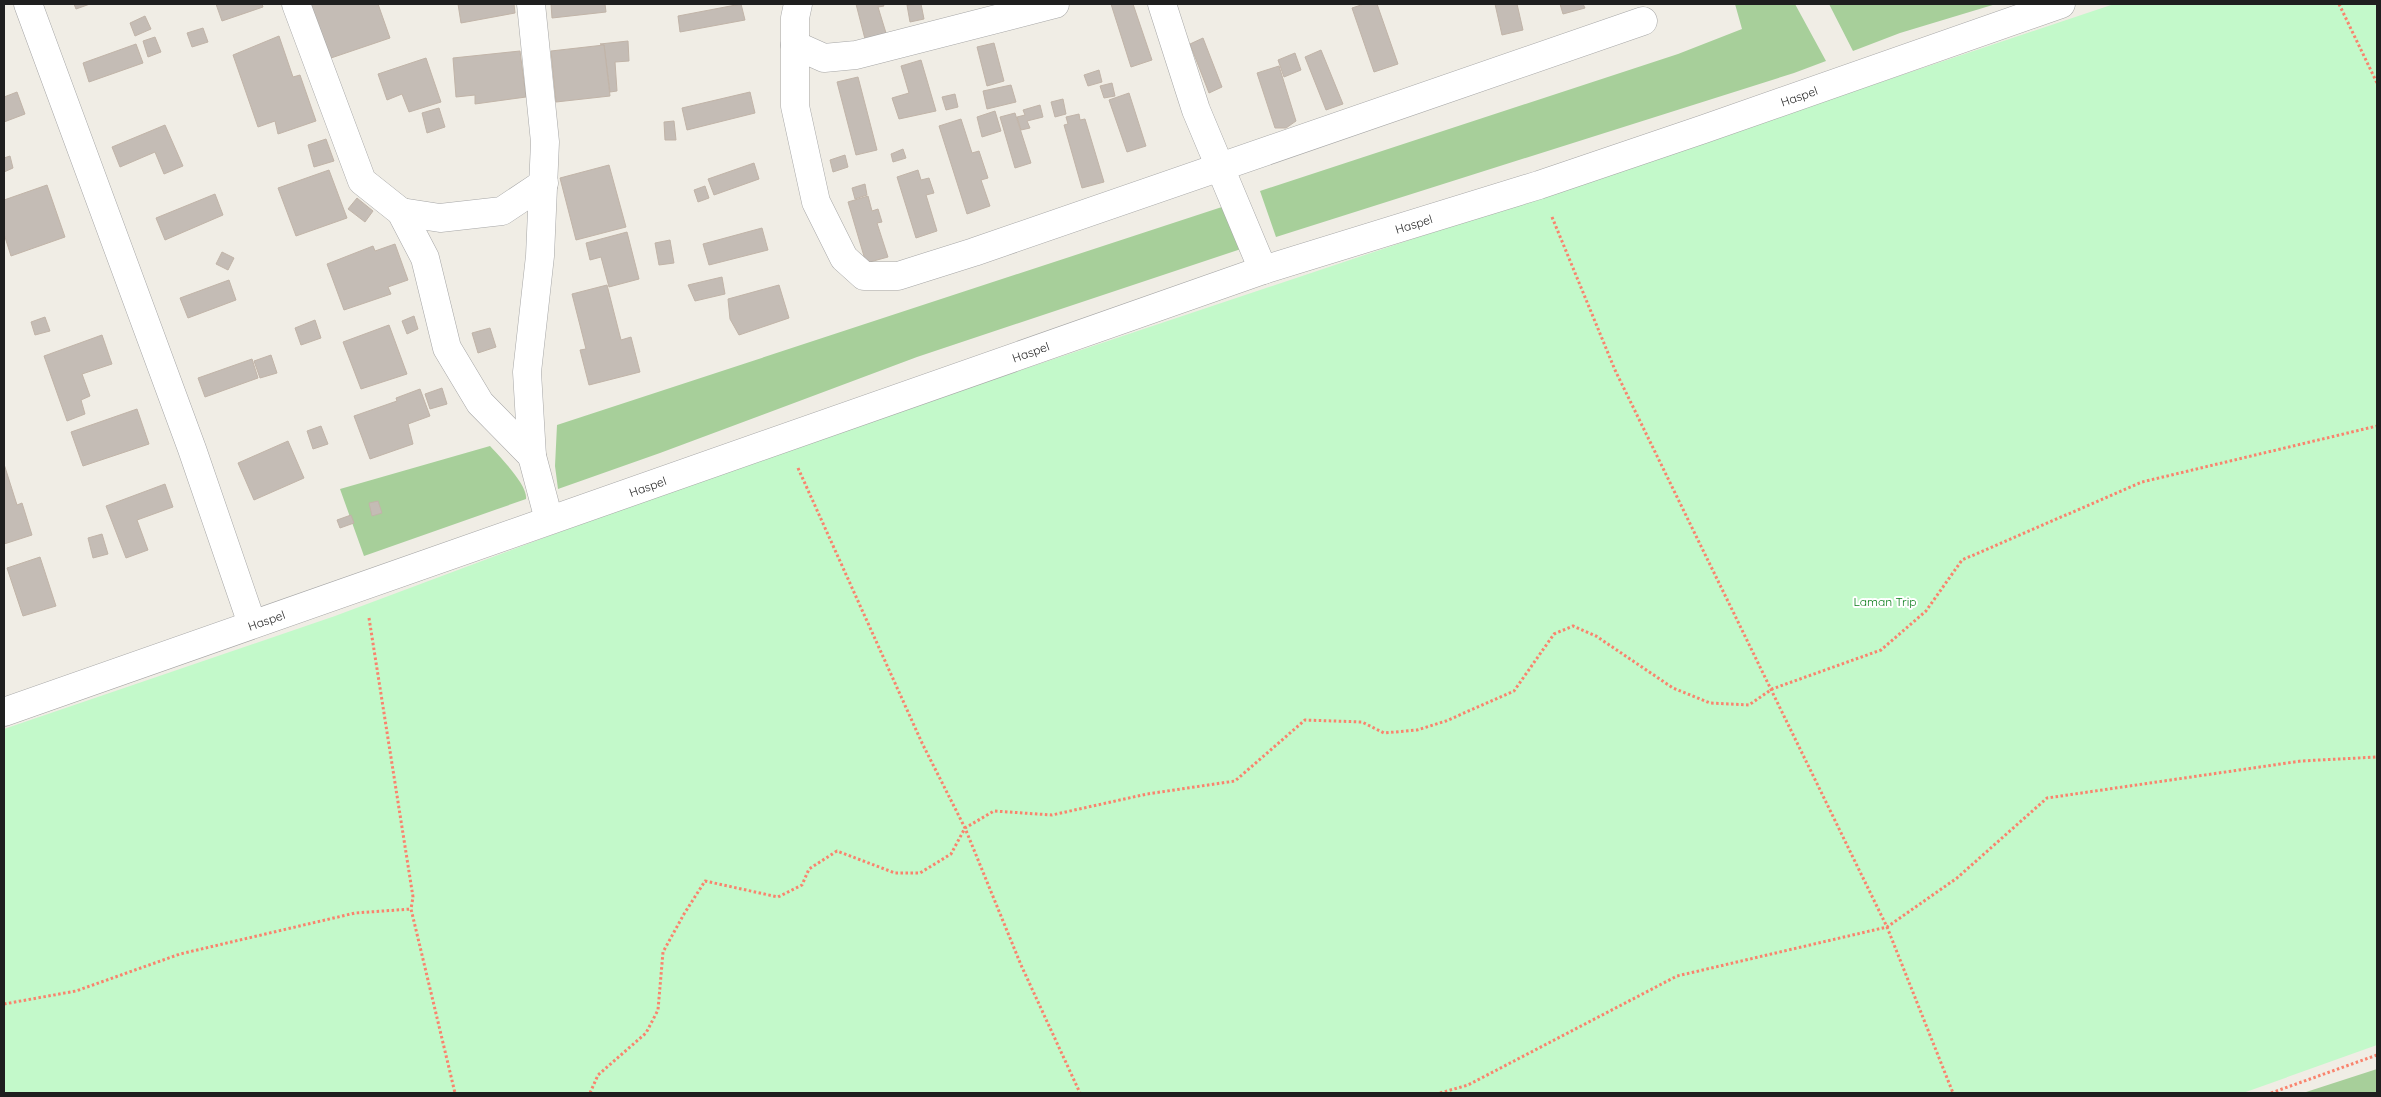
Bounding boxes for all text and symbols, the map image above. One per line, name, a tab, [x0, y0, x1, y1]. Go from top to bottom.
street label: Haspel	[1778, 82, 1820, 109]
street label: Haspel	[1393, 211, 1434, 236]
street label: Haspel	[1010, 338, 1051, 365]
street label: Haspel	[627, 473, 668, 500]
park label: Laman Trip	[1853, 594, 1917, 609]
street label: Haspel	[246, 606, 287, 633]

